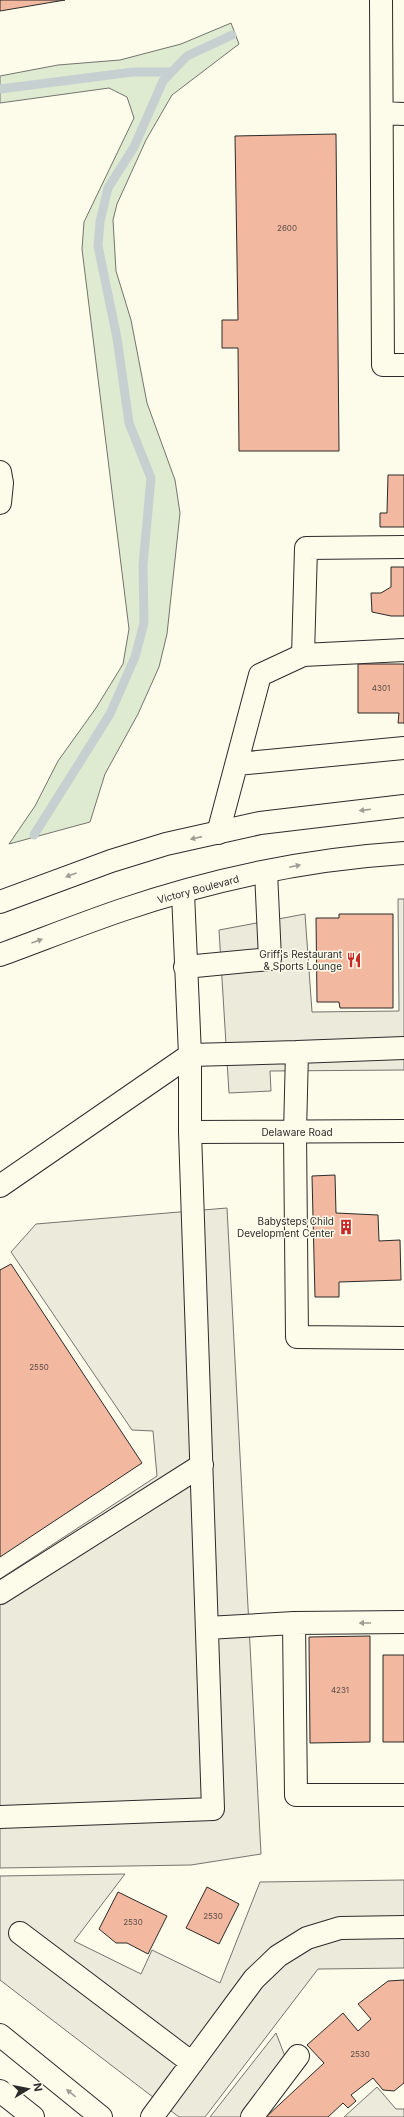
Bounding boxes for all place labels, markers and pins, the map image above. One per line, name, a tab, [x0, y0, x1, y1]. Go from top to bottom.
place label: Griff's Restaurant & Sports Lounge	[259, 948, 343, 972]
restaurant icon: Griff's Restaurant & Sports Lounge	[345, 951, 363, 969]
place label: Babysteps Child Development Center	[237, 1215, 334, 1239]
building icon: Babysteps Child Development Center	[337, 1218, 355, 1236]

